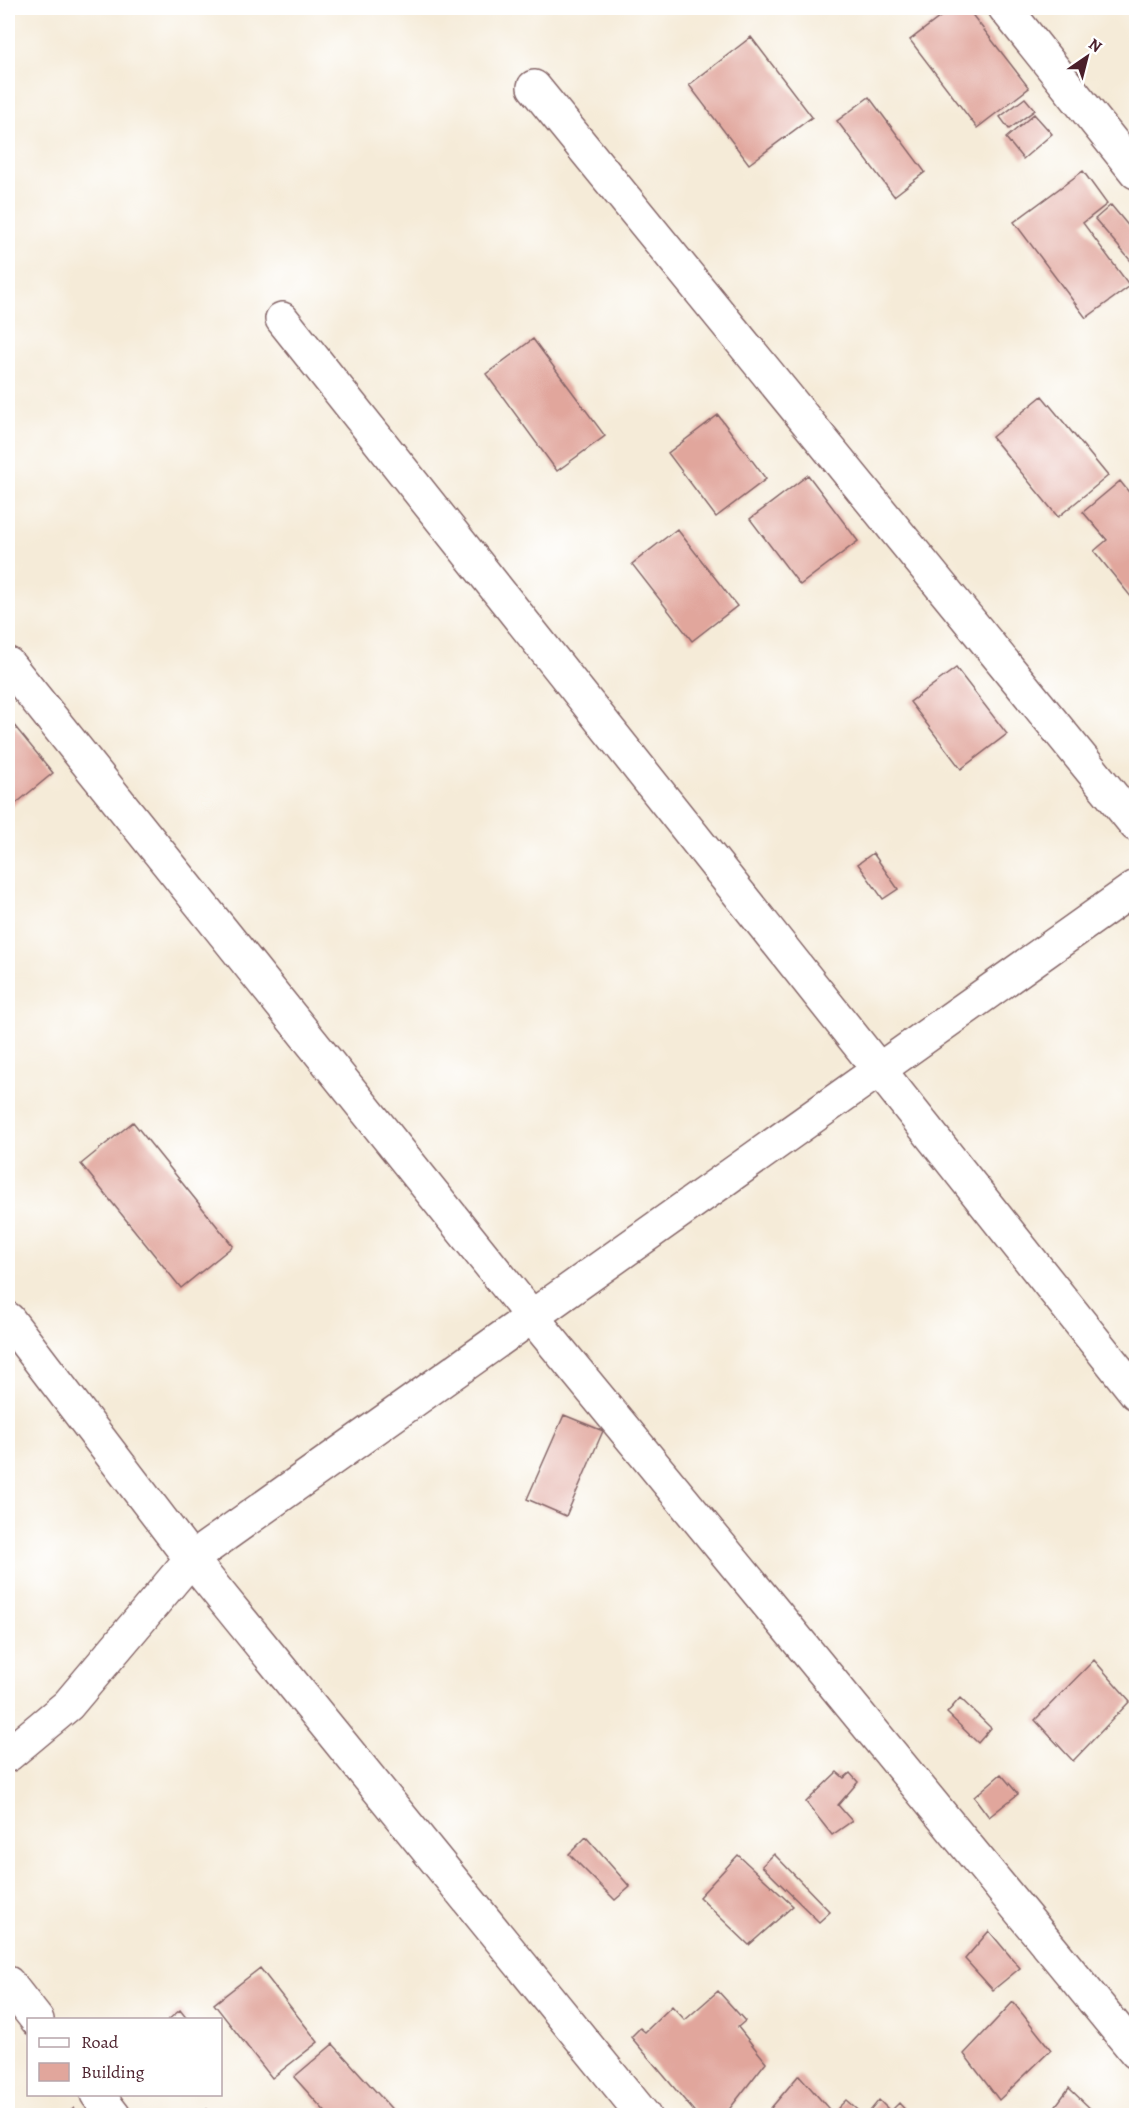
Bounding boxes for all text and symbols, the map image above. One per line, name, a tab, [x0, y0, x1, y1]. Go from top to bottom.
north arrow	[1057, 27, 1117, 87]
text: N	[1084, 33, 1106, 58]
legend	[27, 2018, 222, 2096]
text: Road	[81, 2030, 119, 2054]
text: Building	[81, 2060, 145, 2084]

